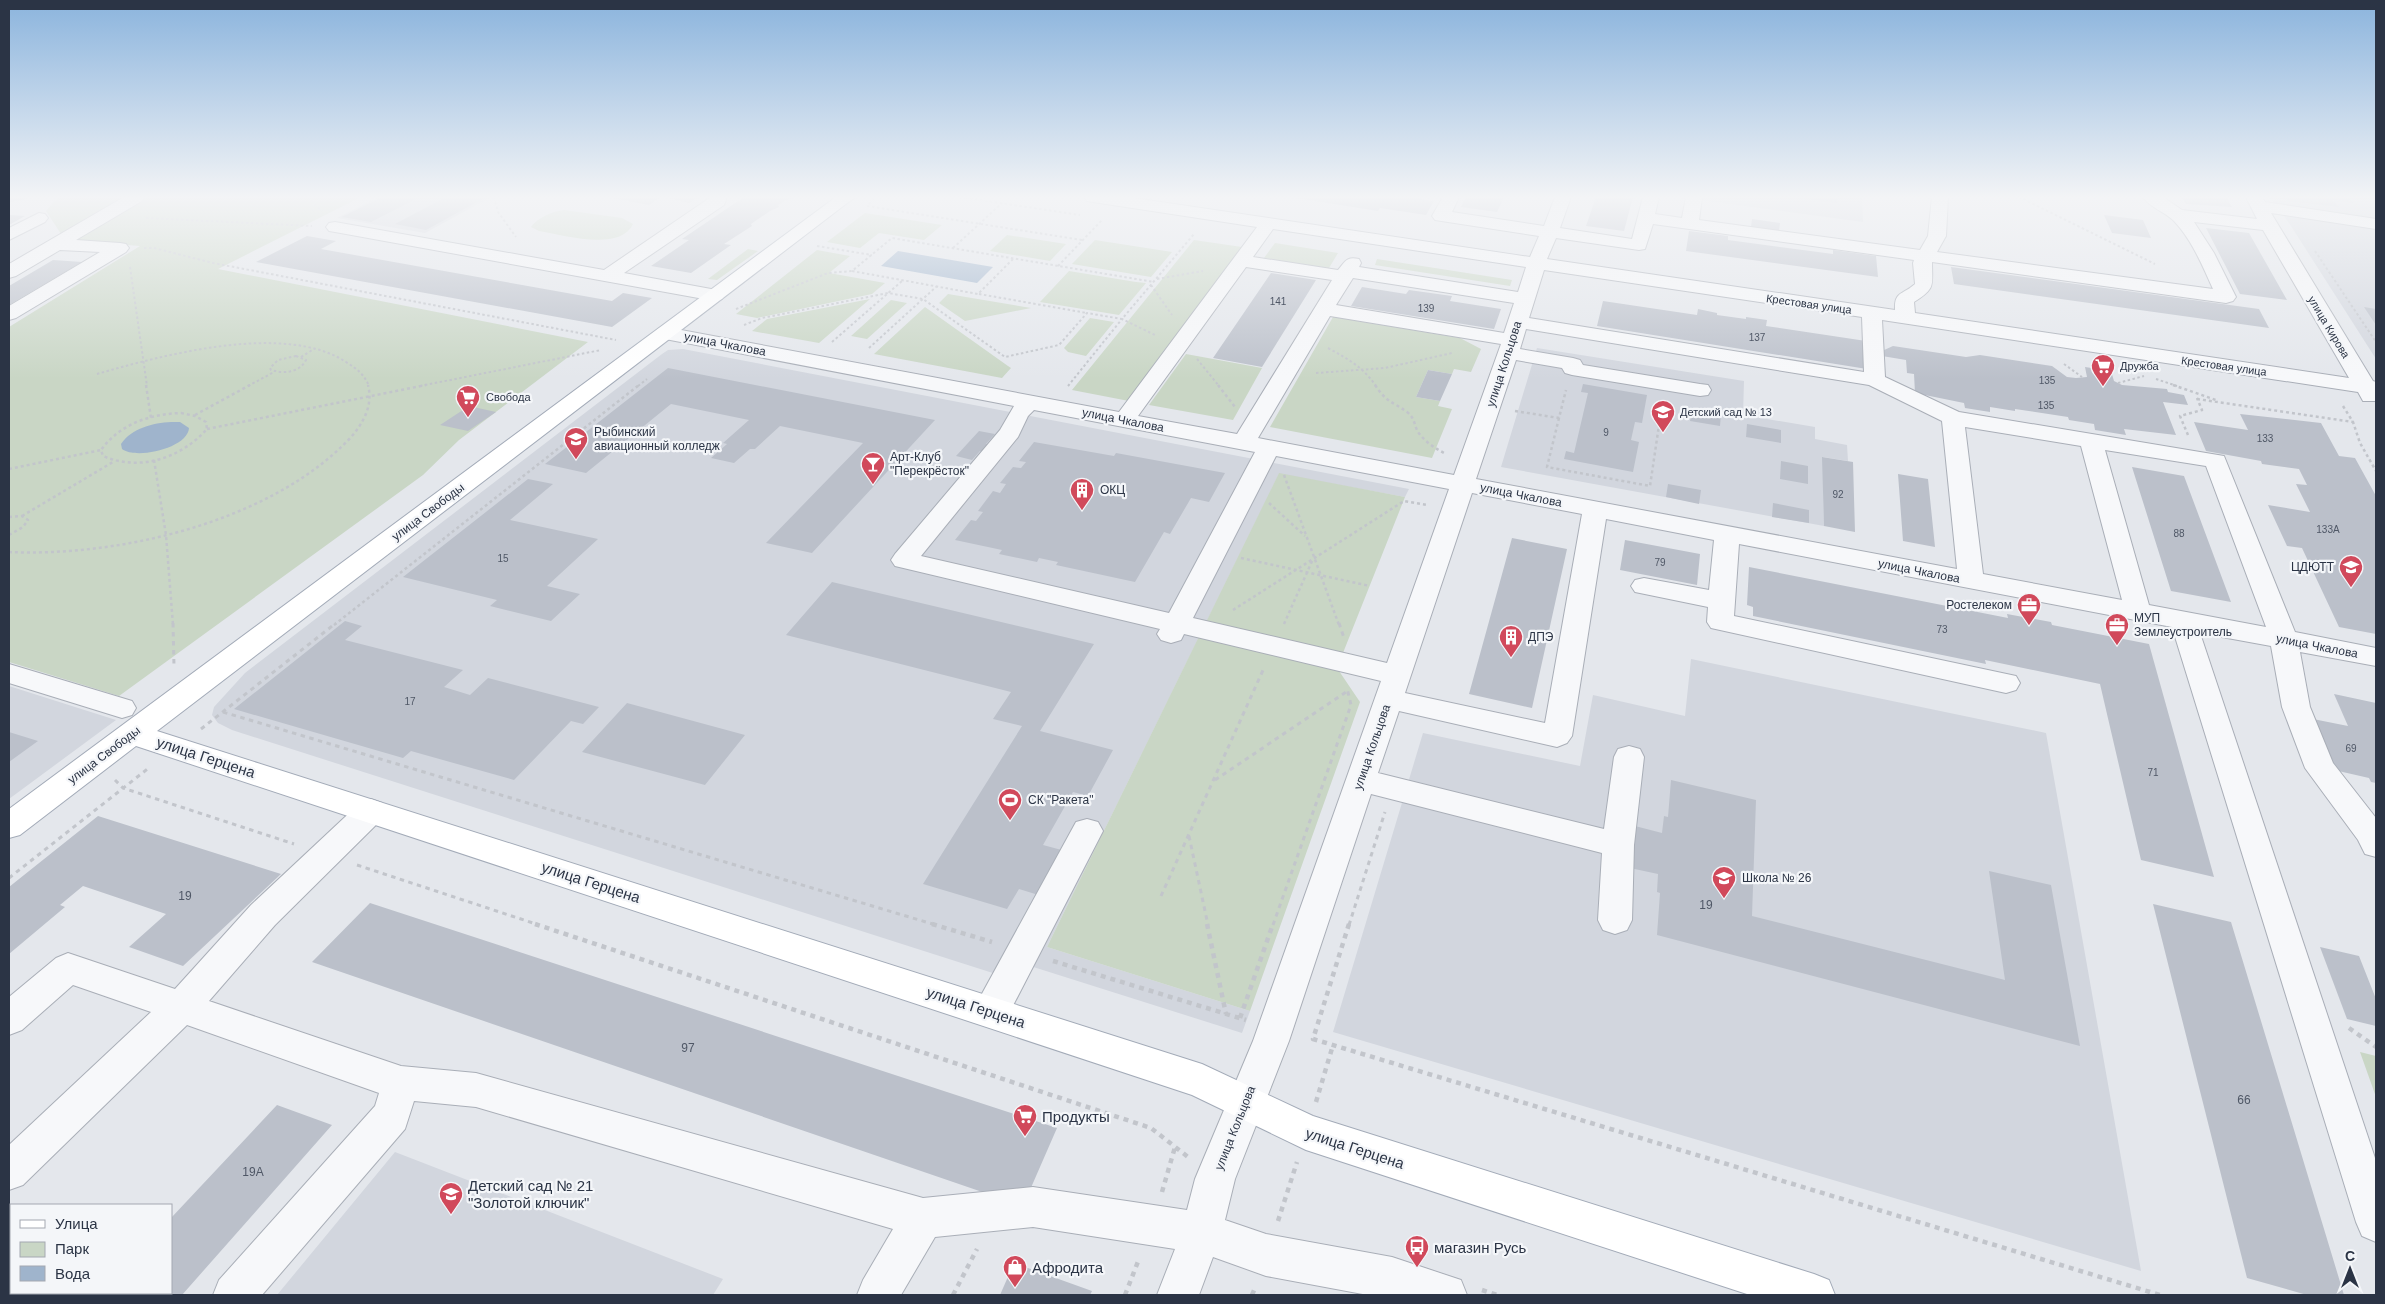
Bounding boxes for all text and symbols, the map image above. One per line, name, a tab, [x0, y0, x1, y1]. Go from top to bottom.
street label: Крестовая улица	[1765, 292, 1853, 316]
street label: улица Кирова	[2306, 294, 2353, 361]
house number: 141	[1270, 296, 1287, 307]
house number: 139	[1418, 303, 1435, 314]
street label: улица Кольцова	[1484, 319, 1525, 409]
street label: улица Чкалова	[683, 329, 768, 359]
house number: 137	[1749, 332, 1766, 343]
supermarket icon: Дружба	[2090, 353, 2116, 387]
street label: Крестовая улица	[2180, 354, 2268, 378]
place label: Дружба	[2120, 360, 2160, 372]
house number: 135	[2039, 375, 2056, 386]
supermarket icon: Свобода	[455, 384, 481, 418]
place label: Свобода	[486, 391, 531, 403]
school or university icon: Детский сад № 13	[1650, 399, 1676, 433]
house number: 135	[2038, 400, 2055, 411]
street label: улица Чкалова	[1081, 405, 1166, 435]
place label: Детский сад № 13	[1680, 406, 1772, 418]
place label: Рыбинский авиационный колледж	[594, 425, 720, 453]
school or university icon: Рыбинский авиационный колледж	[563, 426, 589, 460]
house number: 9	[1603, 427, 1609, 438]
house number: 133	[2257, 433, 2274, 444]
place label: Арт-Клуб "Перекрёсток"	[890, 450, 969, 478]
bar icon: Арт-Клуб "Перекрёсток"	[860, 451, 886, 485]
building icon: ОКЦ	[1069, 477, 1095, 511]
street label: улица Свободы	[389, 480, 467, 544]
street label: улица Чкалова	[1479, 480, 1564, 510]
place label: ОКЦ	[1100, 483, 1125, 497]
house number: 92	[1832, 489, 1844, 500]
house number: 133А	[2316, 524, 2340, 535]
house number: 88	[2173, 528, 2185, 539]
house number: 15	[497, 553, 509, 564]
school or university icon: ЦДЮТТ	[2338, 554, 2364, 588]
street label: улица Чкалова	[1877, 556, 1962, 586]
house number: 79	[1654, 557, 1666, 568]
place label: ЦДЮТТ	[2291, 560, 2335, 574]
office icon: Ростелеком	[2016, 592, 2042, 626]
place label: Ростелеком	[1946, 598, 2012, 612]
place label: МУП Землеустроитель	[2134, 611, 2232, 639]
office icon: МУП Землеустроитель	[2104, 612, 2130, 646]
building icon: ДПЭ	[1498, 624, 1524, 658]
house number: 73	[1936, 624, 1948, 635]
place label: ДПЭ	[1528, 630, 1554, 644]
street label: улица Чкалова	[2275, 631, 2360, 661]
house number: 17	[404, 696, 416, 707]
street label: улица Кольцова	[1351, 702, 1393, 792]
street label: улица Свободы	[65, 723, 143, 787]
street label: улица Герцена	[155, 733, 258, 781]
house number: 69	[2345, 743, 2357, 754]
house number: 71	[2147, 767, 2159, 778]
sports icon: СК "Ракета"	[997, 787, 1023, 821]
place label: СК "Ракета"	[1028, 793, 1093, 807]
street label: улица Герцена	[540, 858, 643, 906]
school or university icon: Школа № 26	[1711, 865, 1737, 899]
place label: Школа № 26	[1742, 871, 1812, 885]
house number: 19	[178, 889, 192, 903]
house number: 19	[1699, 898, 1713, 912]
street label: улица Герцена	[925, 983, 1028, 1031]
house number: 97	[681, 1041, 695, 1055]
street label: улица Кольцова	[1212, 1084, 1258, 1172]
house number: 66	[2237, 1093, 2251, 1107]
supermarket icon: Продукты	[1012, 1103, 1038, 1137]
place label: Продукты	[1042, 1108, 1110, 1125]
street label: улица Герцена	[1304, 1124, 1407, 1172]
house number: 19А	[242, 1165, 264, 1179]
place label: Детский сад № 21 "Золотой ключик"	[468, 1177, 593, 1211]
school or university icon: Детский сад № 21 "Золотой ключик"	[438, 1181, 464, 1215]
legend	[10, 1204, 172, 1294]
text: Улица	[55, 1215, 98, 1232]
bus stop icon: магазин Русь	[1404, 1234, 1430, 1268]
place label: магазин Русь	[1434, 1239, 1527, 1256]
text: Парк	[55, 1240, 89, 1257]
north arrow	[2325, 1244, 2375, 1294]
text: С	[2345, 1248, 2355, 1264]
shop icon: Афродита	[1002, 1254, 1028, 1288]
place label: Афродита	[1032, 1259, 1104, 1276]
text: Вода	[55, 1265, 91, 1282]

